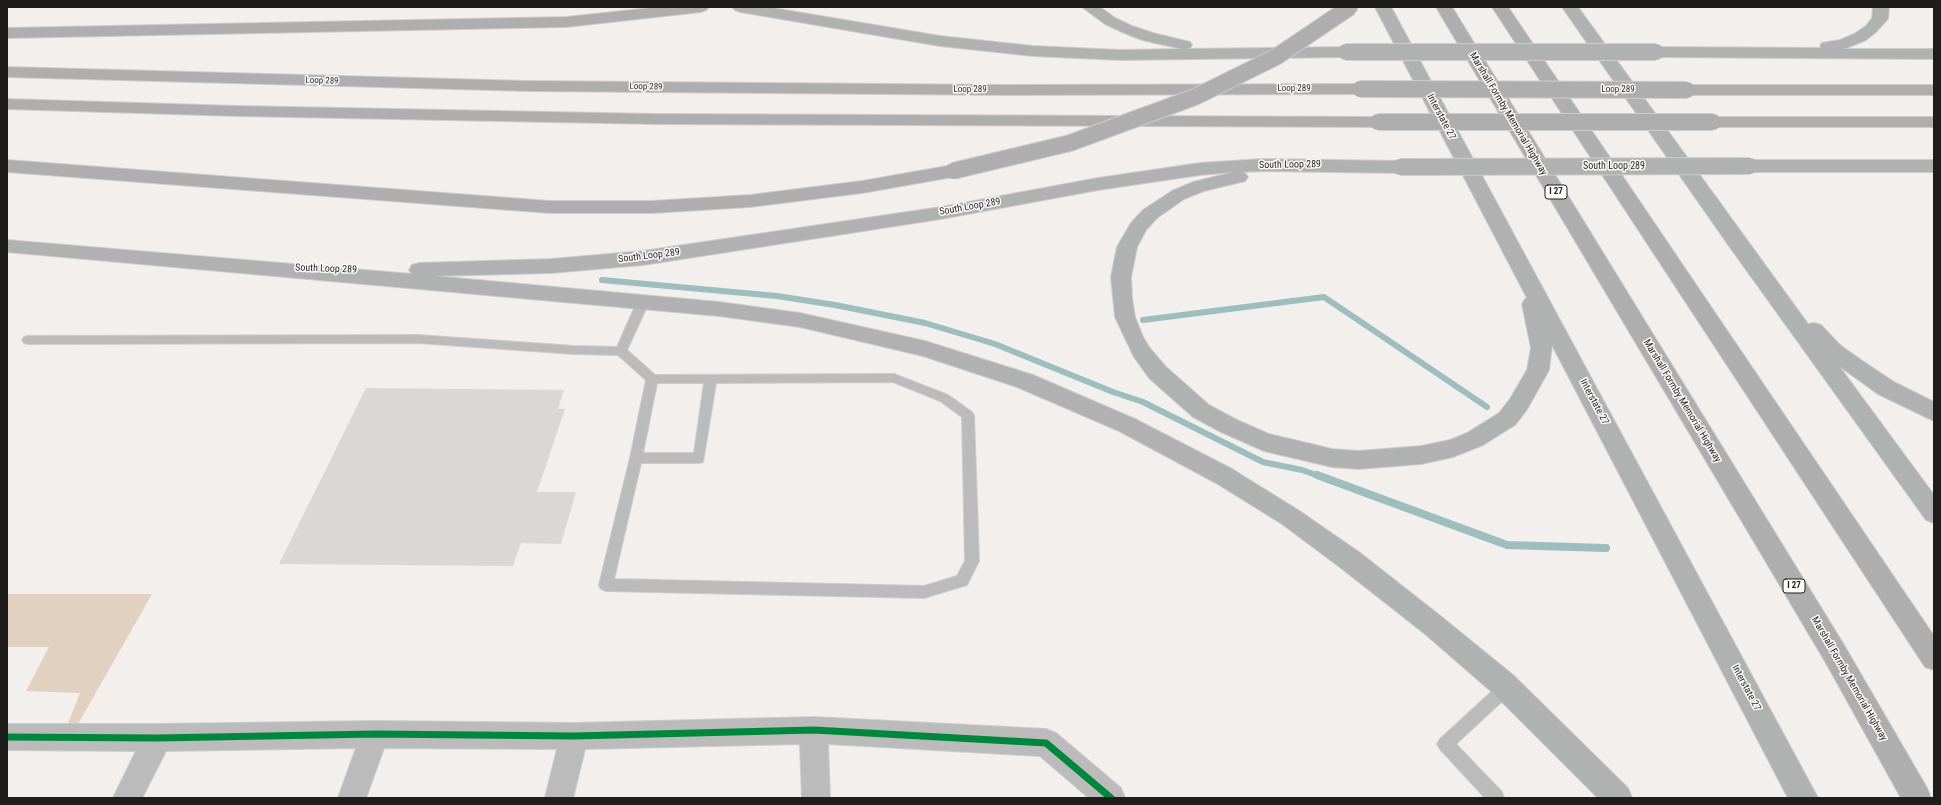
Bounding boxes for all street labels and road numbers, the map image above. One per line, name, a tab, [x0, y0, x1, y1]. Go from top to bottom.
street label: Marshall Formby Memorial Highway	[1466, 50, 1550, 178]
street label: Loop 289	[305, 75, 339, 87]
street label: Loop 289	[629, 81, 663, 93]
street label: Loop 289	[1277, 84, 1311, 94]
street label: Loop 289	[953, 85, 987, 95]
street label: Loop 289	[1601, 85, 1635, 95]
street label: Interstate 27	[1424, 92, 1458, 142]
street label: South Loop 289	[1259, 158, 1321, 172]
street label: South Loop 289	[1583, 160, 1645, 172]
road number: I 27	[1545, 185, 1567, 199]
street label: South Loop 289	[938, 196, 1002, 218]
street label: South Loop 289	[618, 246, 680, 266]
street label: South Loop 289	[295, 262, 357, 276]
street label: Marshall Formby Memorial Highway	[1640, 337, 1724, 465]
street label: Interstate 27	[1577, 377, 1611, 427]
road number: I 27	[1783, 579, 1805, 593]
street label: Marshall Formby Memorial Highway	[1808, 615, 1890, 743]
street label: Interstate 27	[1729, 663, 1763, 713]

